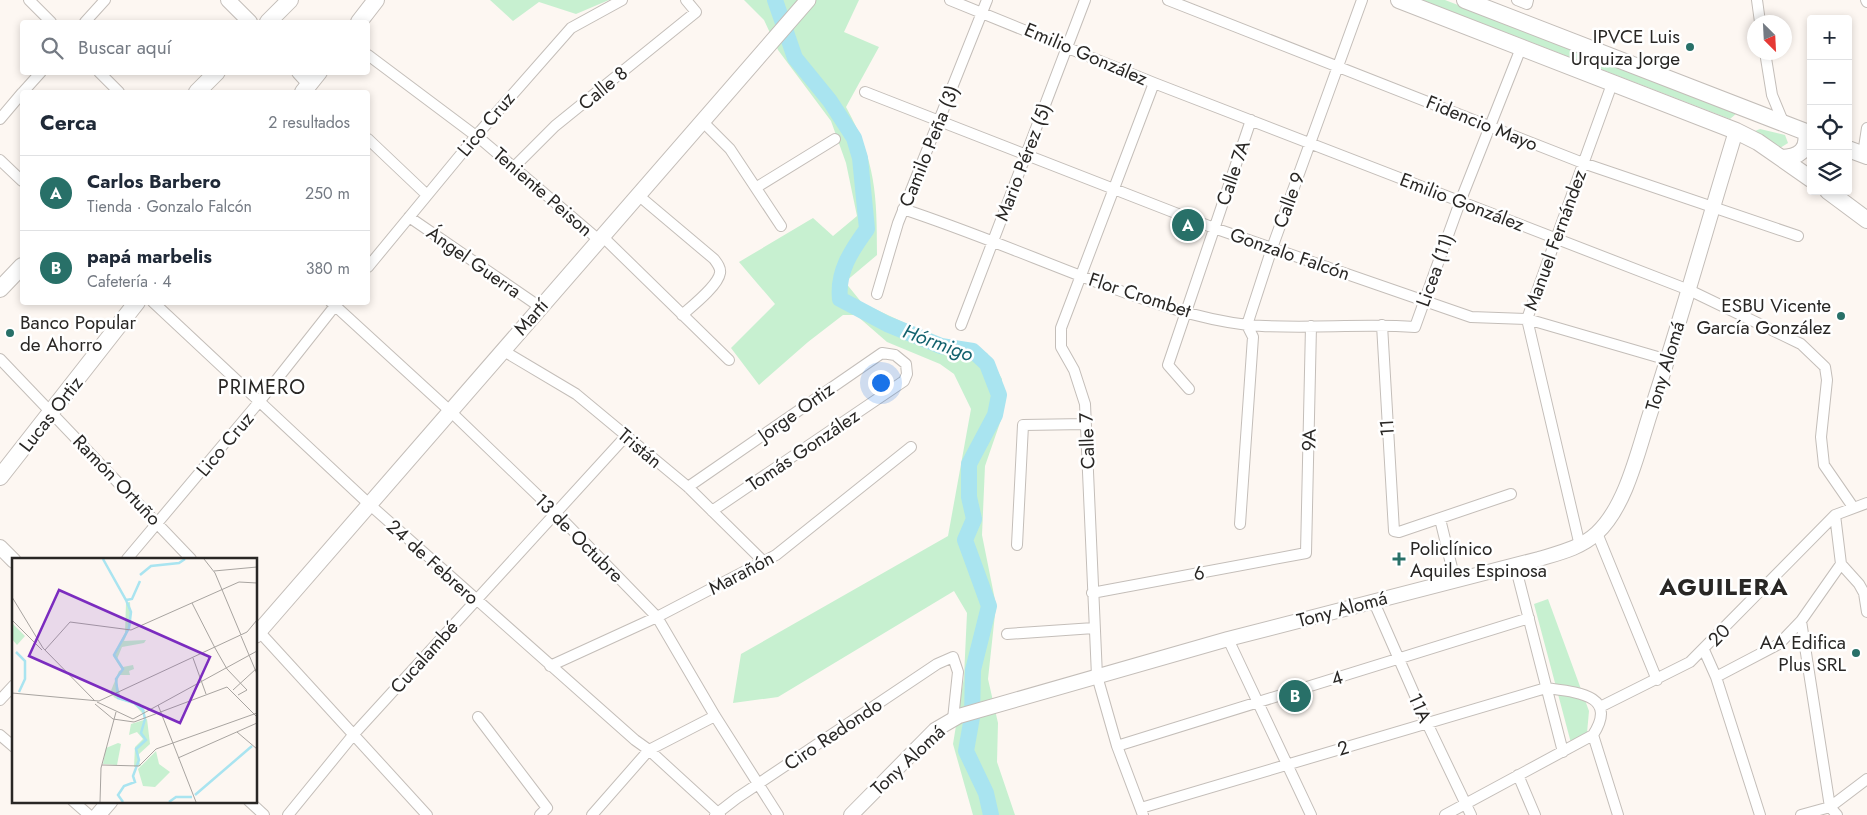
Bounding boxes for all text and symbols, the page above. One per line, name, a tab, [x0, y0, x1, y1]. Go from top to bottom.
north arrow	[1747, 15, 1792, 60]
map controls	[1807, 15, 1852, 195]
button: +	[1807, 15, 1852, 60]
street label: Emilio González	[1020, 16, 1152, 92]
search box	[20, 20, 370, 75]
place label: IPVCE Luis Urquiza Jorge	[1571, 23, 1680, 72]
icon: search	[38, 34, 66, 62]
text: Buscar aquí	[78, 34, 172, 61]
marker: IPVCE Luis Urquiza Jorge	[1684, 41, 1696, 53]
street label: Calle 8	[572, 60, 634, 116]
button: −	[1807, 60, 1852, 105]
street label: Camilo Peña (3)	[892, 81, 966, 211]
street label: Lico Cruz	[451, 86, 521, 162]
street label: Fidencio Mayo	[1422, 88, 1542, 158]
street label: Mario Pérez (5)	[988, 99, 1058, 225]
button: locate	[1807, 105, 1852, 150]
text: Cerca	[40, 108, 97, 138]
text: 2 resultados	[268, 111, 350, 134]
street label: Calle 7A	[1209, 137, 1257, 209]
street label: Teniente Peison	[487, 141, 599, 243]
button: layers	[1807, 150, 1852, 195]
street label: Emilio González	[1396, 166, 1528, 238]
street label: Manuel Fernández	[1517, 166, 1593, 314]
text: Carlos Barbero	[87, 168, 221, 195]
street label: Calle 9	[1267, 168, 1311, 232]
text: A	[50, 182, 62, 205]
text: 250 m	[305, 182, 350, 205]
text: Tienda · Gonzalo Falcón	[87, 195, 252, 218]
pin: A	[1172, 206, 1204, 244]
street label: Ángel Guerra	[421, 219, 527, 305]
street label: Gonzalo Falcón	[1226, 221, 1354, 287]
street label: Licea (11)	[1409, 230, 1461, 310]
text: papá marbelis	[87, 243, 212, 270]
text: B	[51, 257, 61, 280]
text: 380 m	[306, 257, 350, 280]
street label: Flor Crombet	[1085, 266, 1195, 324]
text: Cafetería · 4	[87, 270, 172, 293]
street label: Martí	[508, 292, 555, 341]
place label: ESBU Vicente García González	[1696, 292, 1831, 341]
place label: Banco Popular de Ahorro	[20, 309, 136, 358]
marker: ESBU Vicente García González	[1835, 310, 1847, 322]
water label: Hórmigo	[899, 317, 978, 369]
street label: Tony Alomá	[1639, 318, 1691, 414]
marker: Banco Popular de Ahorro	[4, 327, 16, 339]
street label: Lucas Ortiz	[13, 370, 89, 458]
your location	[868, 370, 894, 396]
district label: PRIMERO	[218, 373, 306, 402]
street label: Jorge Ortiz	[750, 376, 840, 450]
street label: Tomás González	[741, 402, 865, 498]
street label: Lico Cruz	[190, 406, 260, 482]
street label: Calle 7	[1073, 412, 1101, 470]
street label: 11	[1373, 419, 1401, 437]
street label: Tristán	[612, 422, 668, 474]
street label: 9A	[1295, 428, 1323, 451]
street label: Ramón Ortuño	[67, 429, 167, 531]
street label: 13 de Octubre	[528, 487, 630, 589]
street label: 24 de Febrero	[381, 513, 485, 611]
place label: Policlínico Aquiles Espinosa	[1410, 535, 1547, 584]
street label: Marañón	[704, 545, 778, 601]
marker: Policlínico Aquiles Espinosa	[1392, 552, 1406, 566]
inset map	[12, 558, 258, 802]
street label: 6	[1191, 559, 1207, 587]
district label: AGUILERA	[1658, 569, 1789, 604]
street label: Tony Alomá	[1294, 584, 1390, 634]
street label: Cucalambé	[384, 614, 464, 700]
street label: 20	[1702, 618, 1736, 652]
place label: AA Edifica Plus SRL	[1760, 629, 1846, 678]
marker: AA Edifica Plus SRL	[1850, 647, 1862, 659]
street label: 4	[1328, 663, 1346, 693]
pin: B	[1279, 677, 1311, 715]
street label: 11A	[1402, 689, 1439, 727]
street label: Ciro Redondo	[779, 691, 887, 777]
street label: Tony Alomá	[865, 719, 951, 801]
street label: 2	[1334, 734, 1352, 762]

